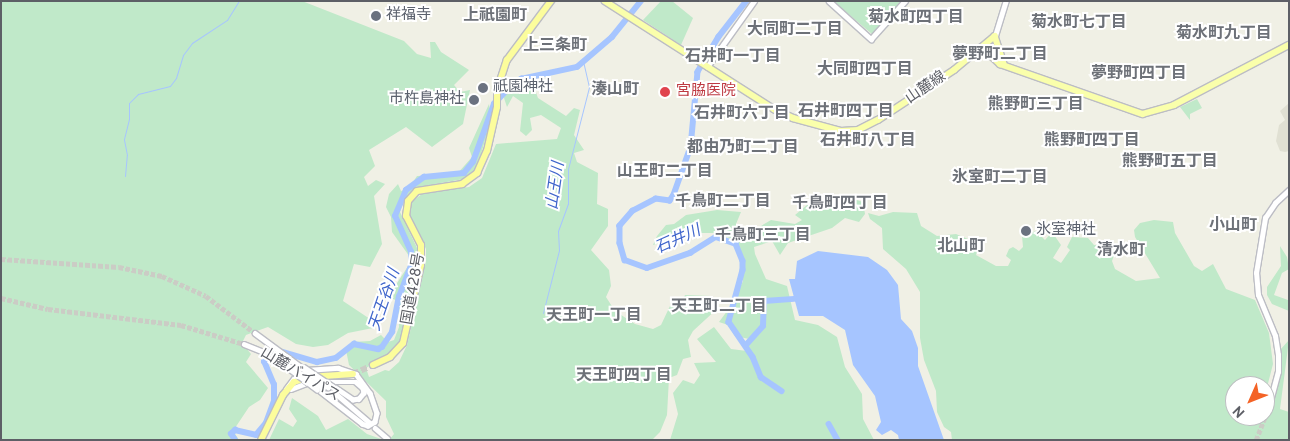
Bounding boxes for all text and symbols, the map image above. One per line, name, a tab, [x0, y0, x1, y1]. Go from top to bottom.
district label: 上祇園町	[463, 6, 527, 26]
place label: 祥福寺	[386, 7, 431, 25]
district label: 菊水町四丁目	[868, 8, 964, 28]
marker: 祥福寺	[370, 10, 382, 22]
district label: 菊水町七丁目	[1031, 13, 1127, 33]
district label: 大同町二丁目	[747, 20, 843, 40]
district label: 菊水町九丁目	[1176, 24, 1272, 44]
district label: 上三条町	[523, 36, 587, 56]
district label: 夢野町二丁目	[952, 45, 1048, 65]
district label: 石井町一丁目	[685, 47, 781, 67]
district label: 大同町四丁目	[817, 60, 913, 80]
district label: 夢野町四丁目	[1091, 64, 1187, 84]
street label: 山麓線	[902, 68, 950, 108]
place label: 祇園神社	[493, 79, 553, 97]
district label: 湊山町	[591, 80, 639, 100]
marker: 祇園神社	[477, 82, 489, 94]
place label: 宮脇医院	[676, 83, 736, 101]
marker: 宮脇医院	[658, 85, 672, 99]
place label: 市杵島神社	[389, 91, 464, 109]
marker: 市杵島神社	[468, 94, 480, 106]
district label: 熊野町三丁目	[988, 95, 1084, 115]
district label: 石井町四丁目	[798, 102, 894, 122]
district label: 石井町六丁目	[694, 104, 790, 124]
district label: 石井町八丁目	[820, 131, 916, 151]
district label: 熊野町四丁目	[1044, 131, 1140, 151]
district label: 都由乃町二丁目	[687, 138, 799, 158]
district label: 熊野町五丁目	[1122, 152, 1218, 172]
water label: 山王川	[543, 161, 569, 211]
district label: 山王町二丁目	[617, 162, 713, 182]
district label: 氷室町二丁目	[952, 168, 1048, 188]
district label: 千鳥町二丁目	[675, 192, 771, 212]
district label: 千鳥町四丁目	[792, 194, 888, 214]
district label: 小山町	[1209, 216, 1257, 236]
water label: 石井川	[652, 221, 704, 259]
place label: 氷室神社	[1036, 222, 1096, 240]
marker: 氷室神社	[1020, 225, 1032, 237]
district label: 千鳥町三丁目	[715, 226, 811, 246]
district label: 北山町	[937, 237, 985, 257]
district label: 清水町	[1097, 241, 1145, 261]
street label: 国道428号	[399, 252, 429, 326]
water label: 天王谷川	[366, 267, 404, 333]
district label: 天王町二丁目	[671, 297, 767, 317]
district label: 天王町一丁目	[546, 306, 642, 326]
street label: 山麓バイパス	[257, 344, 343, 406]
district label: 天王町四丁目	[576, 366, 672, 386]
north arrow	[1225, 376, 1275, 426]
text: N	[1230, 402, 1249, 421]

